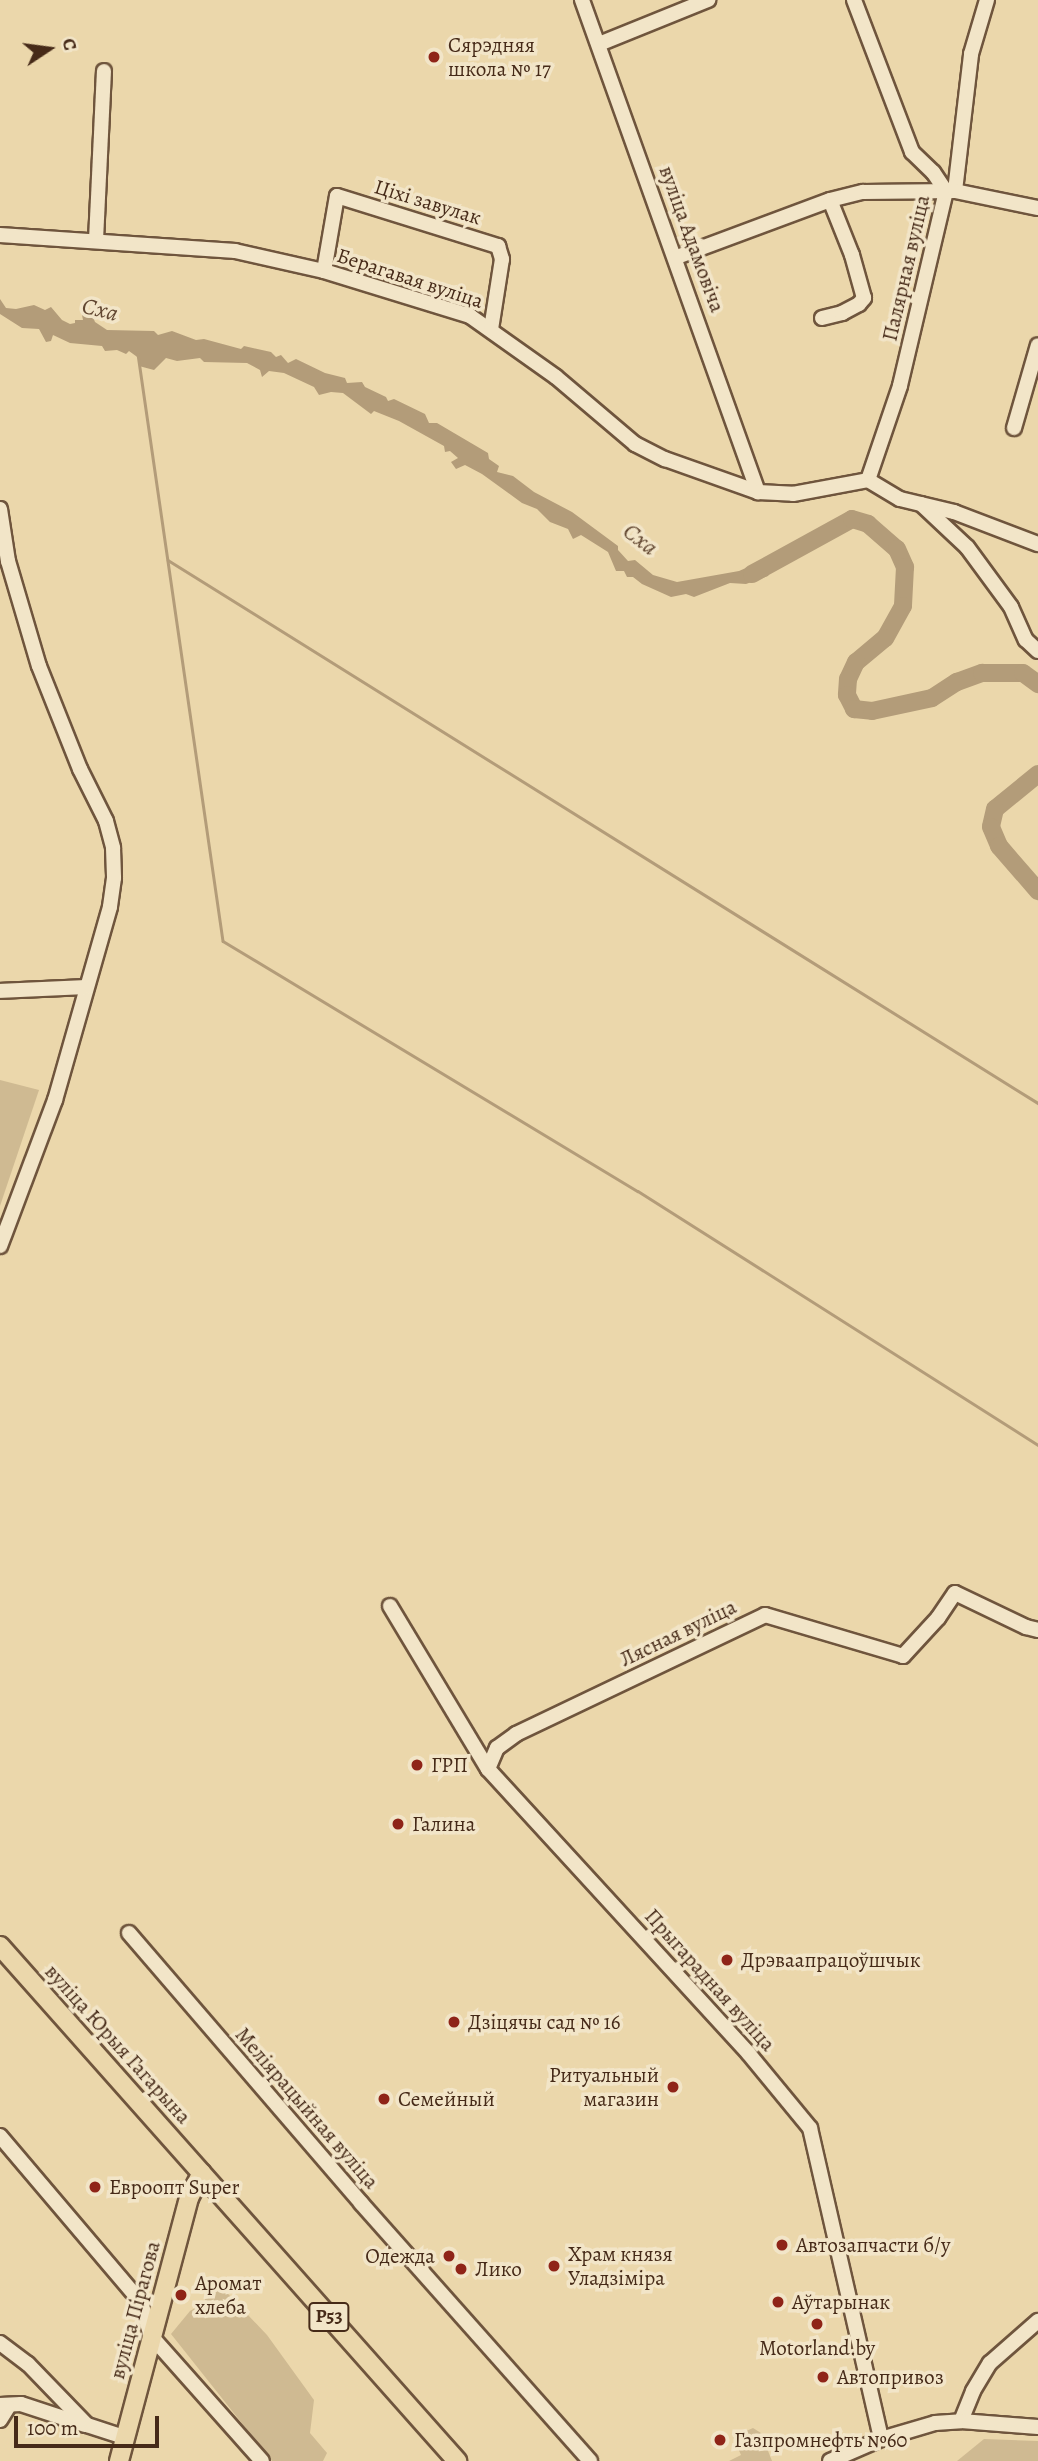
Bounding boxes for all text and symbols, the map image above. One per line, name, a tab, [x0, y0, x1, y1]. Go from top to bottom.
north arrow	[14, 14, 84, 84]
place label: Сярэдняя школа № 17	[448, 32, 551, 82]
text: С	[55, 36, 83, 53]
marker: Сярэдняя школа № 17	[426, 49, 442, 65]
street label: вуліца Адамовіча	[654, 162, 730, 316]
street label: Ціхі завулак	[372, 174, 484, 230]
street label: Палярная вуліца	[877, 192, 935, 344]
street label: Берагавая вуліца	[334, 242, 486, 314]
water label: Сха	[79, 292, 121, 328]
water label: Сха	[617, 518, 663, 562]
street label: Лясная вуліца	[616, 1594, 740, 1672]
place label: ГРП	[431, 1752, 468, 1778]
marker: ГРП	[409, 1757, 425, 1773]
place label: Галина	[412, 1811, 475, 1837]
marker: Галина	[390, 1816, 406, 1832]
street label: Прыгарадная вуліца	[639, 1904, 781, 2056]
place label: Дрэваапрацоўшчык	[741, 1947, 921, 1973]
marker: Дрэваапрацоўшчык	[719, 1952, 735, 1968]
street label: вуліца Юрыя Гагарына	[40, 1959, 196, 2129]
place label: Дзіцячы сад № 16	[468, 2009, 620, 2035]
marker: Дзіцячы сад № 16	[446, 2014, 462, 2030]
street label: Меліярацыйная вуліца	[230, 2022, 384, 2194]
place label: Ритуальный магазин	[549, 2062, 659, 2112]
marker: Ритуальный магазин	[665, 2079, 681, 2095]
place label: Семейный	[398, 2086, 495, 2112]
marker: Семейный	[376, 2091, 392, 2107]
place label: Евроопт Super	[109, 2174, 239, 2200]
marker: Евроопт Super	[87, 2179, 103, 2195]
place label: Автозапчасти б/у	[796, 2232, 950, 2258]
marker: Автозапчасти б/у	[774, 2237, 790, 2253]
street label: вуліца Пірагова	[104, 2238, 166, 2382]
place label: Храм князя Уладзіміра	[568, 2241, 673, 2291]
place label: Одежда	[365, 2243, 435, 2269]
marker: Одежда	[441, 2248, 457, 2264]
place label: Лико	[475, 2256, 522, 2282]
marker: Храм князя Уладзіміра	[546, 2258, 562, 2274]
marker: Лико	[453, 2261, 469, 2277]
place label: Аромат хлеба	[195, 2270, 262, 2320]
marker: Аромат хлеба	[173, 2287, 189, 2303]
place label: Аўтарынак	[792, 2289, 890, 2315]
marker: Аўтарынак	[770, 2294, 786, 2310]
road number: Р53	[308, 2302, 350, 2332]
marker: Motorland.by	[809, 2316, 825, 2332]
place label: Motorland.by	[759, 2335, 875, 2361]
place label: Автопривоз	[837, 2364, 944, 2390]
marker: Автопривоз	[815, 2369, 831, 2385]
scale bar	[18, 2402, 163, 2446]
text: 100 m	[27, 2414, 78, 2442]
place label: Газпромнефть №60	[734, 2427, 908, 2453]
marker: Газпромнефть №60	[712, 2432, 728, 2448]

